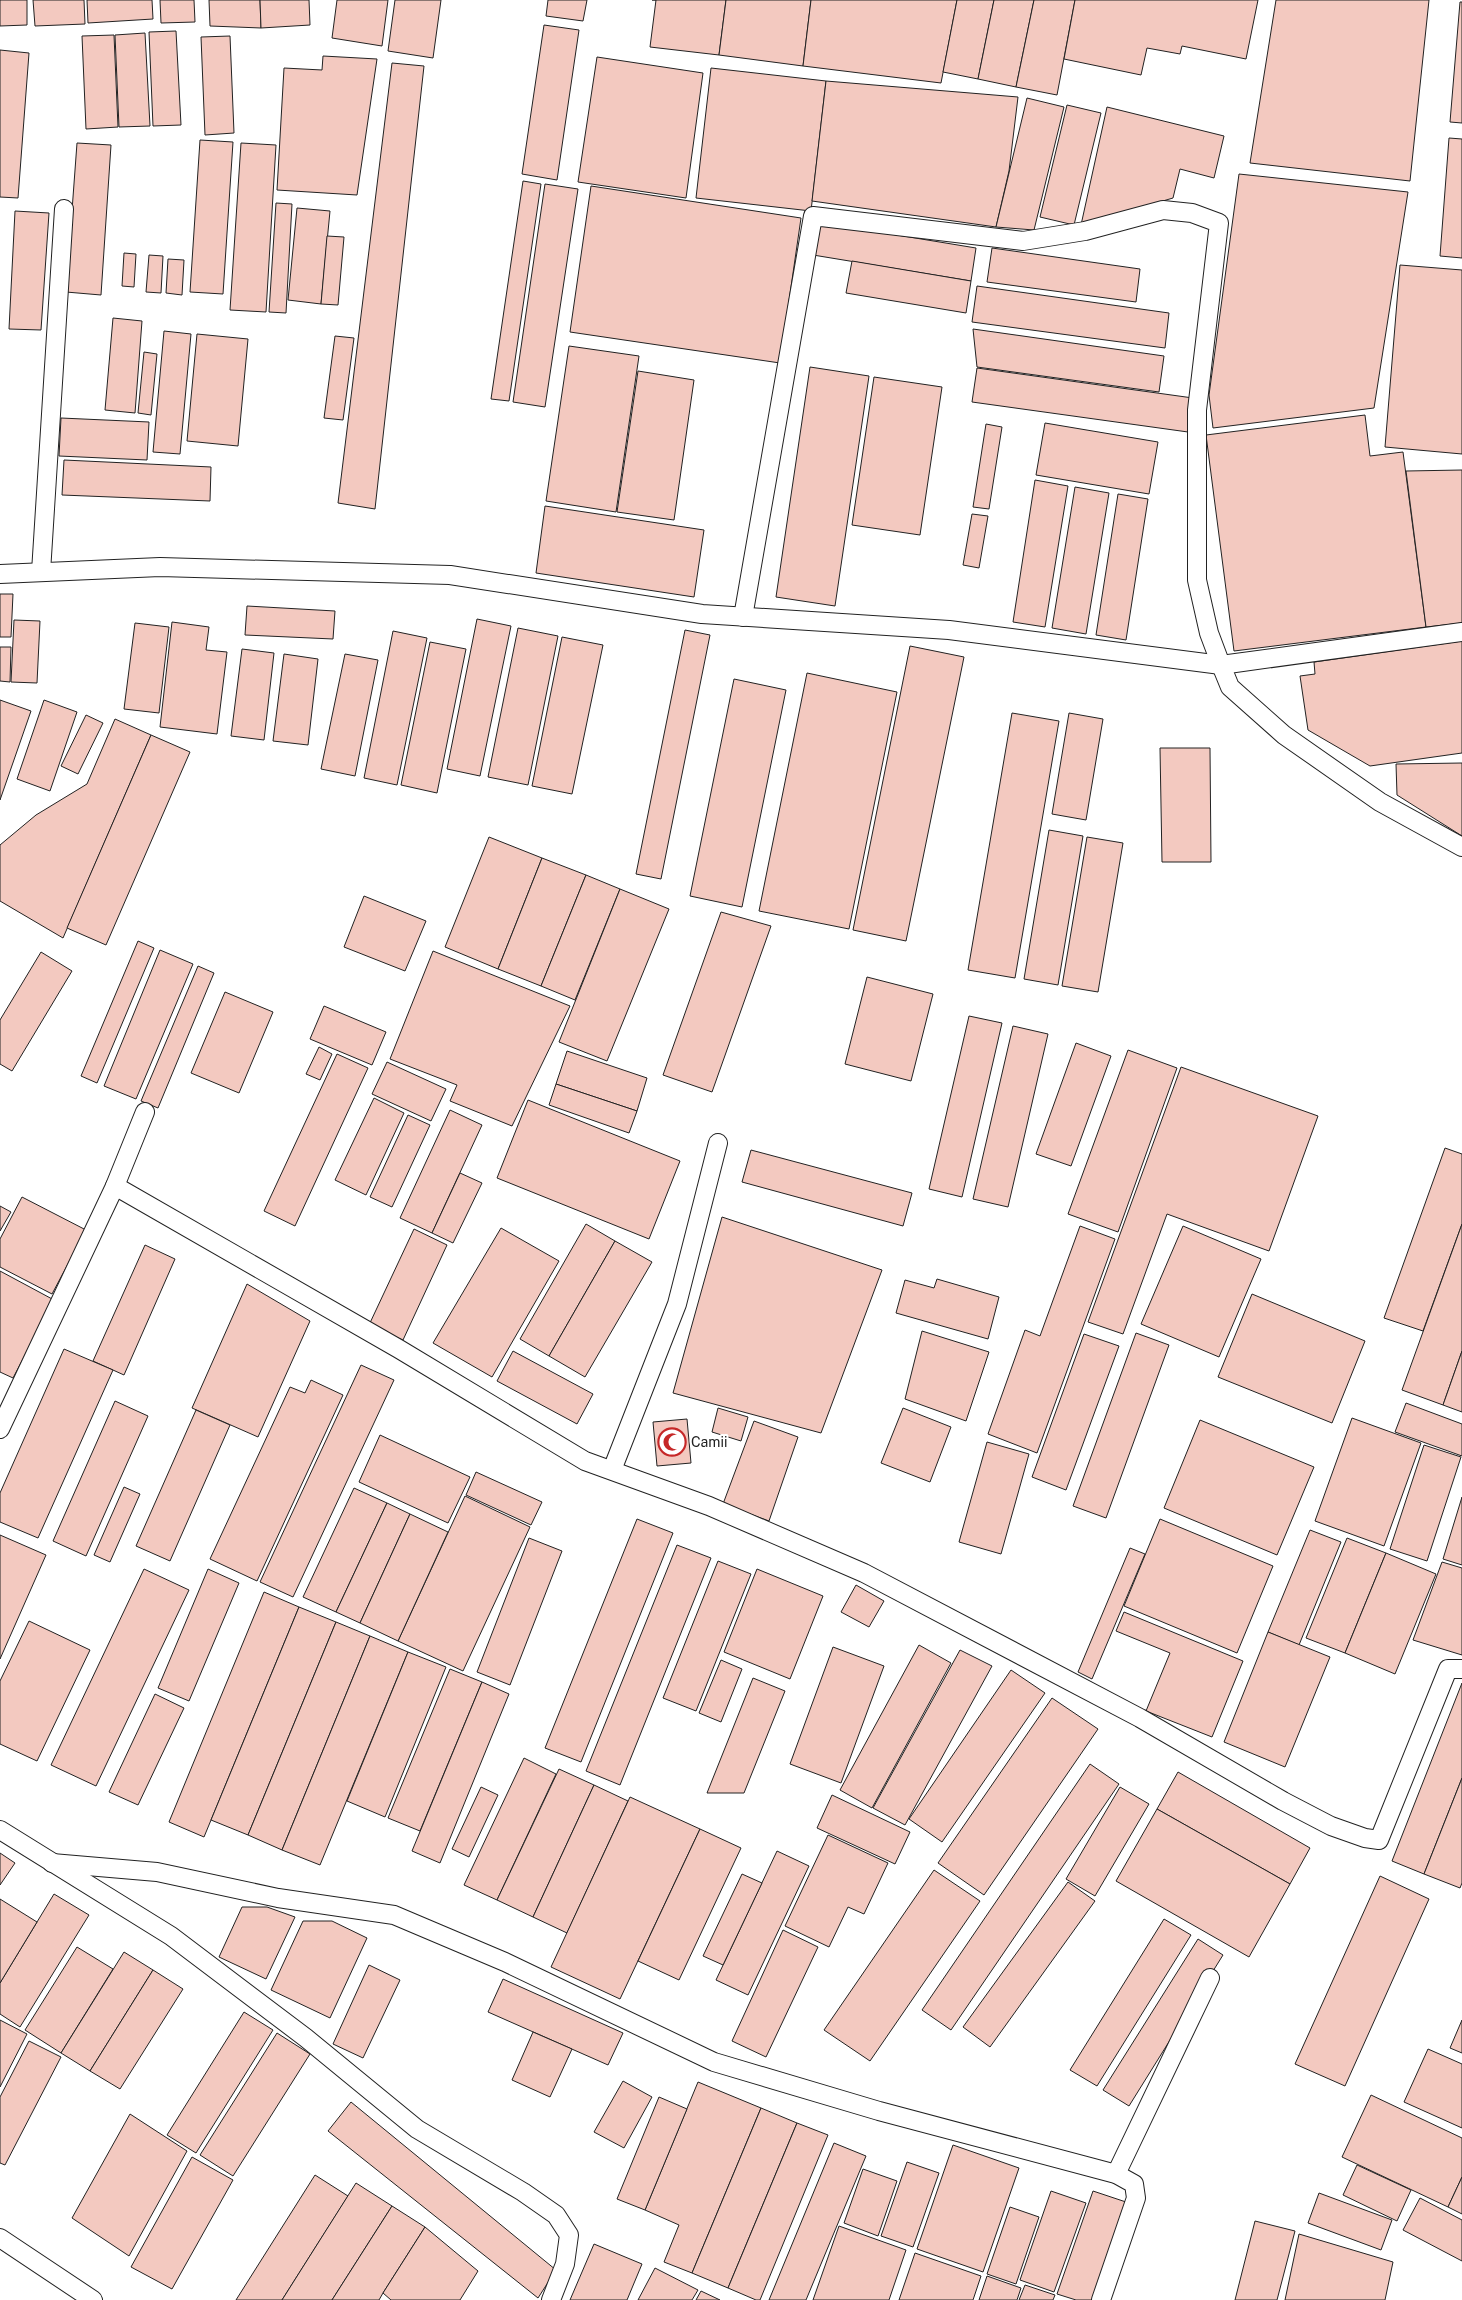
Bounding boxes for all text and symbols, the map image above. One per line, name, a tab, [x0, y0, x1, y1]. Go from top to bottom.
mosque icon: Camii	[657, 1427, 687, 1457]
place label: Camii	[691, 1434, 727, 1450]

